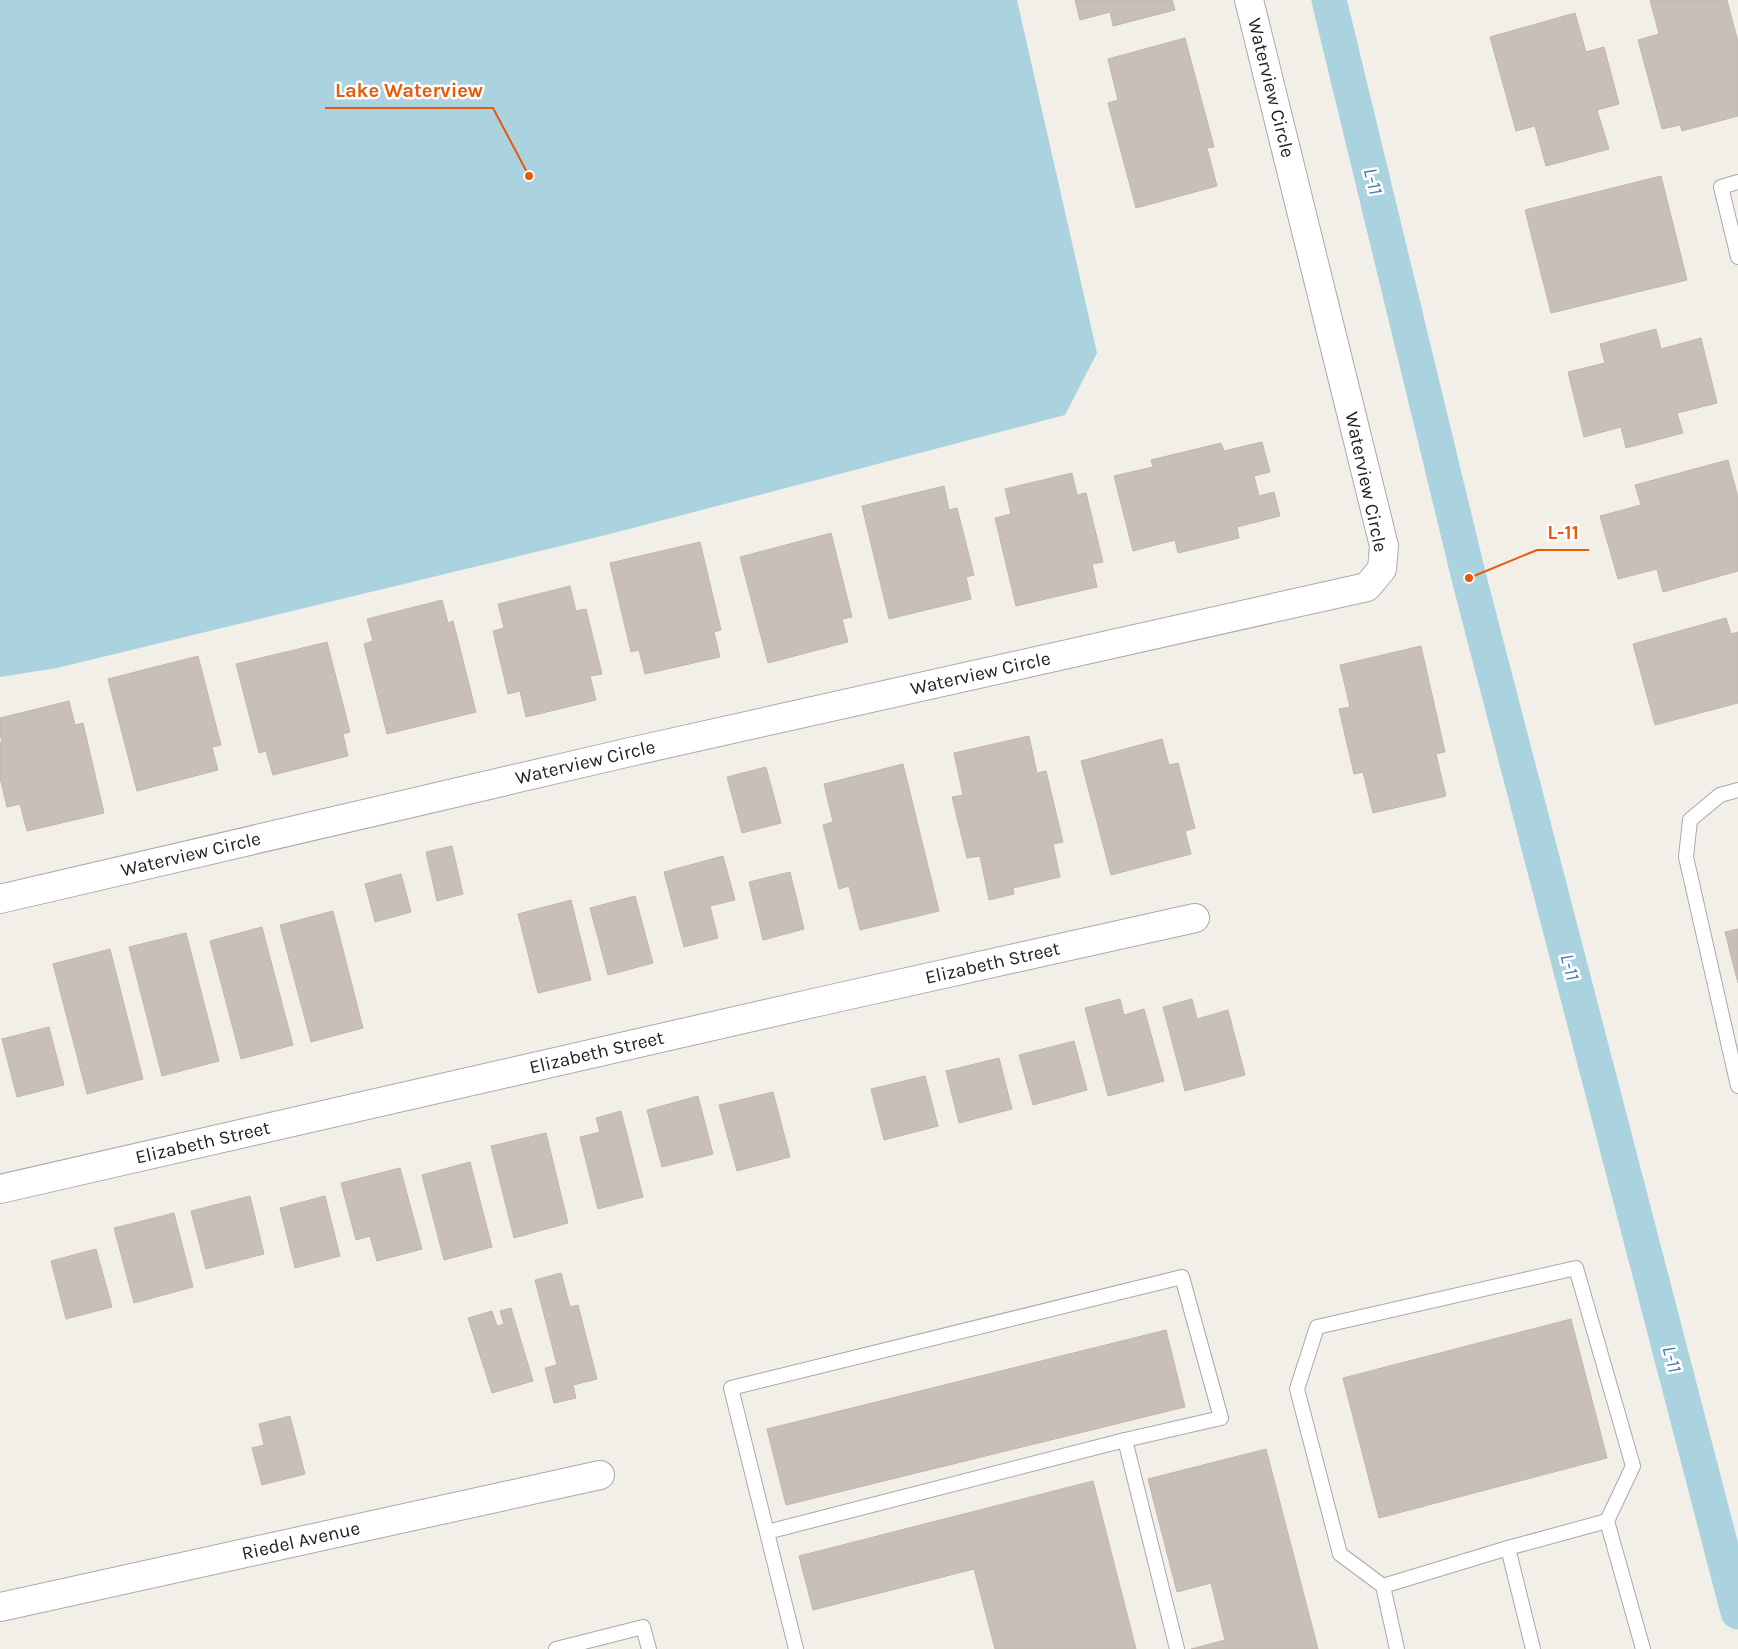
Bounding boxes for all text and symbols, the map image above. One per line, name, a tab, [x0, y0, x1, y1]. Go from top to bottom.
street label: Waterview Circle	[1243, 16, 1299, 160]
callout: Lake Waterview	[325, 73, 493, 108]
text: Lake Waterview	[335, 79, 483, 102]
water label: L-11	[1359, 165, 1387, 197]
street label: Waterview Circle	[1340, 410, 1392, 554]
callout: L-11	[1537, 515, 1589, 550]
text: L-11	[1547, 521, 1579, 544]
street label: Waterview Circle	[908, 647, 1053, 700]
street label: Waterview Circle	[513, 736, 657, 789]
street label: Waterview Circle	[119, 827, 263, 881]
street label: Elizabeth Street	[923, 937, 1062, 989]
water label: L-11	[1555, 951, 1585, 983]
street label: Elizabeth Street	[527, 1027, 666, 1079]
street label: Elizabeth Street	[133, 1117, 272, 1169]
water label: L-11	[1657, 1343, 1687, 1375]
street label: Riedel Avenue	[240, 1517, 362, 1565]

